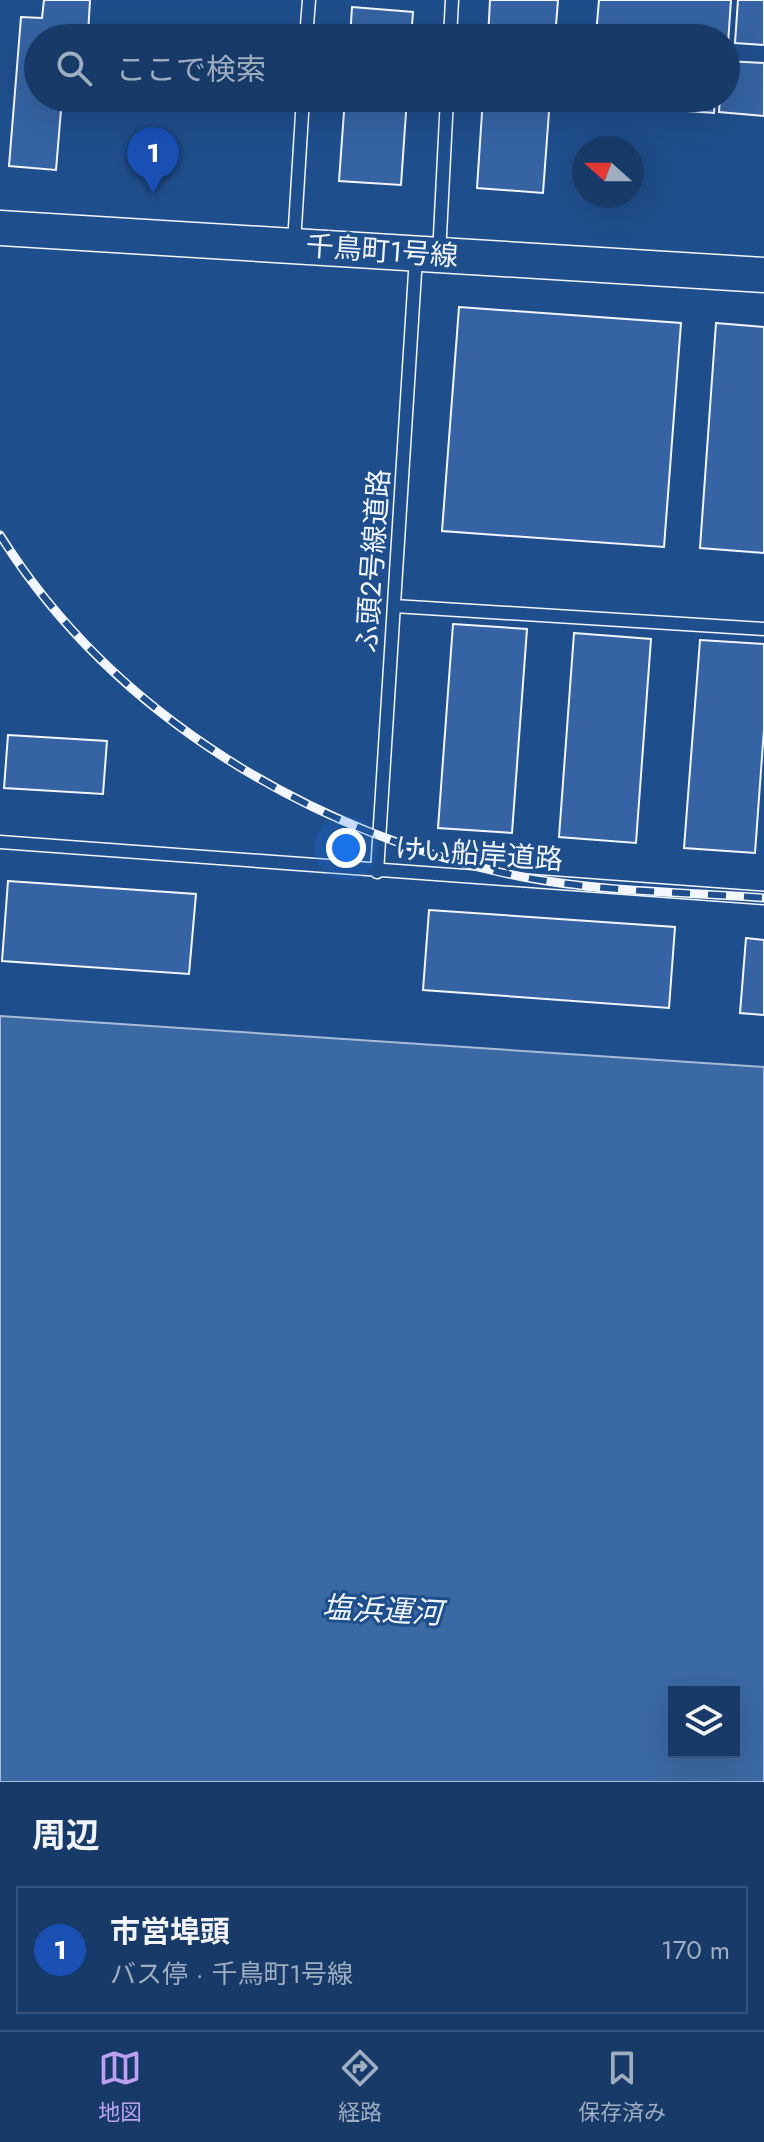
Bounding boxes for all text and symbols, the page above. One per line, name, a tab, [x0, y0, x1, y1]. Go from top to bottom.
search box	[24, 24, 740, 112]
icon: search	[52, 46, 96, 90]
text: ここで検索	[116, 48, 266, 91]
pin: 1	[127, 127, 179, 193]
north arrow	[572, 136, 644, 208]
street label: 千鳥町1号線	[304, 225, 460, 277]
street label: ふ頭2号線道路	[346, 468, 400, 654]
your location	[326, 828, 366, 868]
street label: けい船岸道路	[394, 828, 564, 880]
water label: 塩浜運河	[321, 1585, 448, 1635]
map controls	[668, 1686, 740, 1758]
button: layers	[668, 1686, 740, 1758]
text: 周辺	[32, 1811, 100, 1860]
text: 市営埠頭	[110, 1910, 230, 1953]
text: 1	[53, 1931, 67, 1969]
text: 170 m	[661, 1931, 730, 1969]
text: バス停 · 千鳥町1号線	[110, 1955, 353, 1993]
tab: 地図	[98, 2046, 142, 2128]
tab: 経路	[338, 2046, 382, 2128]
tab: 保存済み	[578, 2046, 666, 2128]

